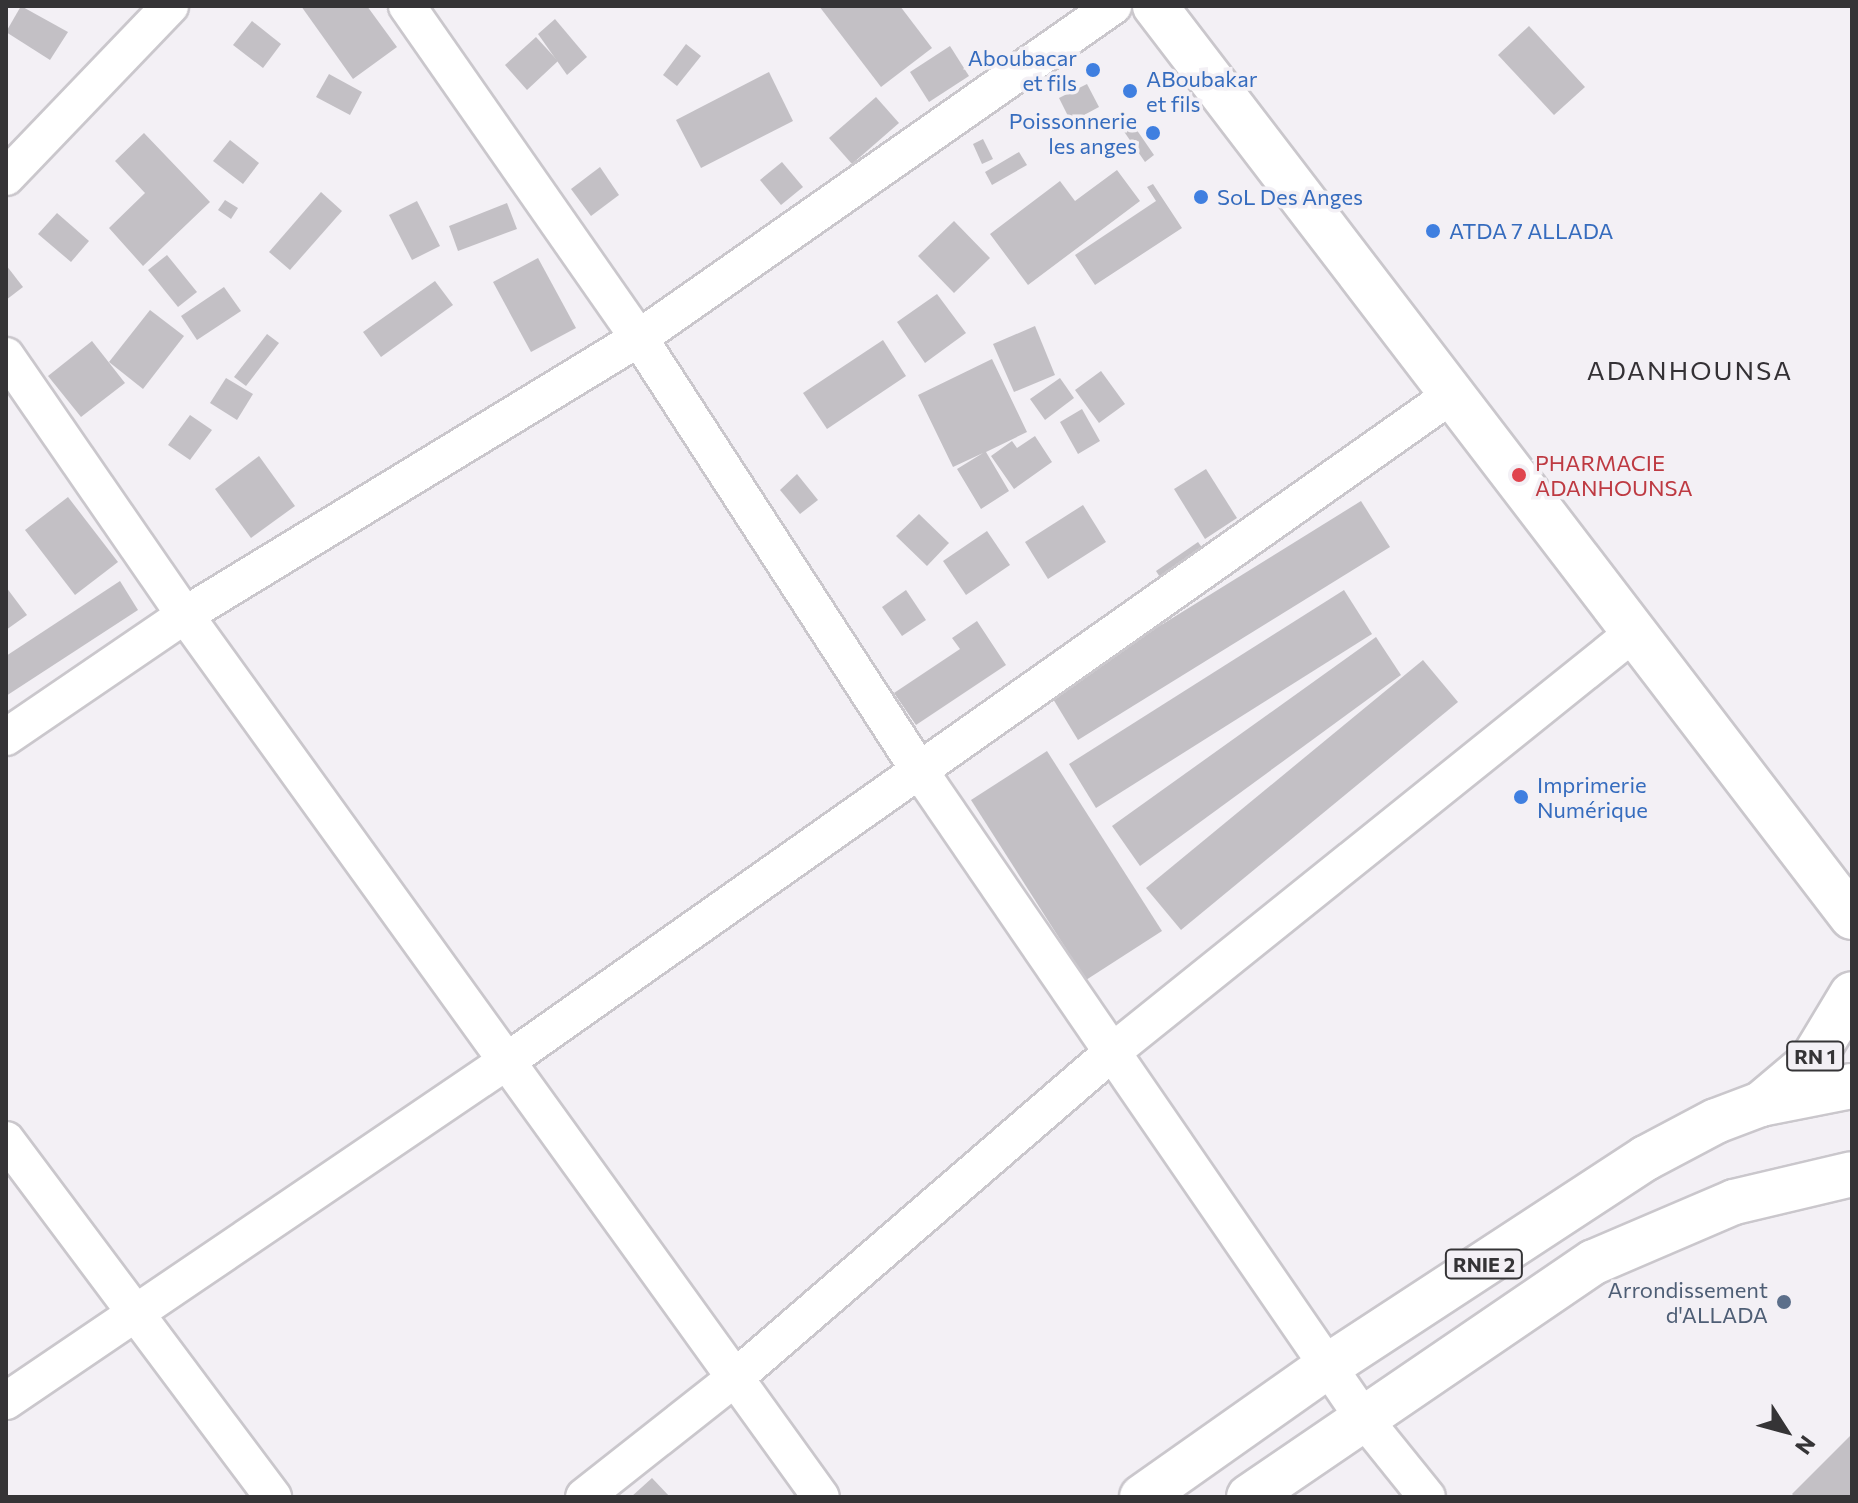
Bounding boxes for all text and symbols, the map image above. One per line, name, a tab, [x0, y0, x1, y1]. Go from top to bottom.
place label: Aboubacar et fils	[968, 44, 1077, 96]
marker: Aboubacar et fils	[1084, 61, 1102, 79]
place label: ABoubakar et fils	[1146, 65, 1258, 116]
marker: ABoubakar et fils	[1121, 82, 1139, 100]
place label: Poissonnerie les anges	[1009, 107, 1137, 158]
marker: Poissonnerie les anges	[1144, 124, 1162, 142]
place label: SoL Des Anges	[1217, 184, 1363, 210]
marker: SoL Des Anges	[1192, 188, 1210, 206]
place label: ATDA 7 ALLADA	[1449, 218, 1613, 244]
marker: ATDA 7 ALLADA	[1424, 222, 1442, 240]
district label: ADANHOUNSA	[1587, 354, 1793, 386]
place label: PHARMACIE ADANHOUNSA	[1535, 449, 1693, 500]
marker: PHARMACIE ADANHOUNSA	[1510, 466, 1528, 484]
place label: Imprimerie Numérique	[1537, 771, 1648, 822]
marker: Imprimerie Numérique	[1512, 788, 1530, 806]
road number: RN 1	[1785, 1040, 1845, 1072]
road number: RNIE 2	[1444, 1248, 1524, 1280]
place label: Arrondissement d'ALLADA	[1607, 1276, 1768, 1328]
marker: Arrondissement d'ALLADA	[1775, 1293, 1793, 1311]
north arrow	[1746, 1391, 1826, 1471]
text: N	[1790, 1431, 1822, 1460]

